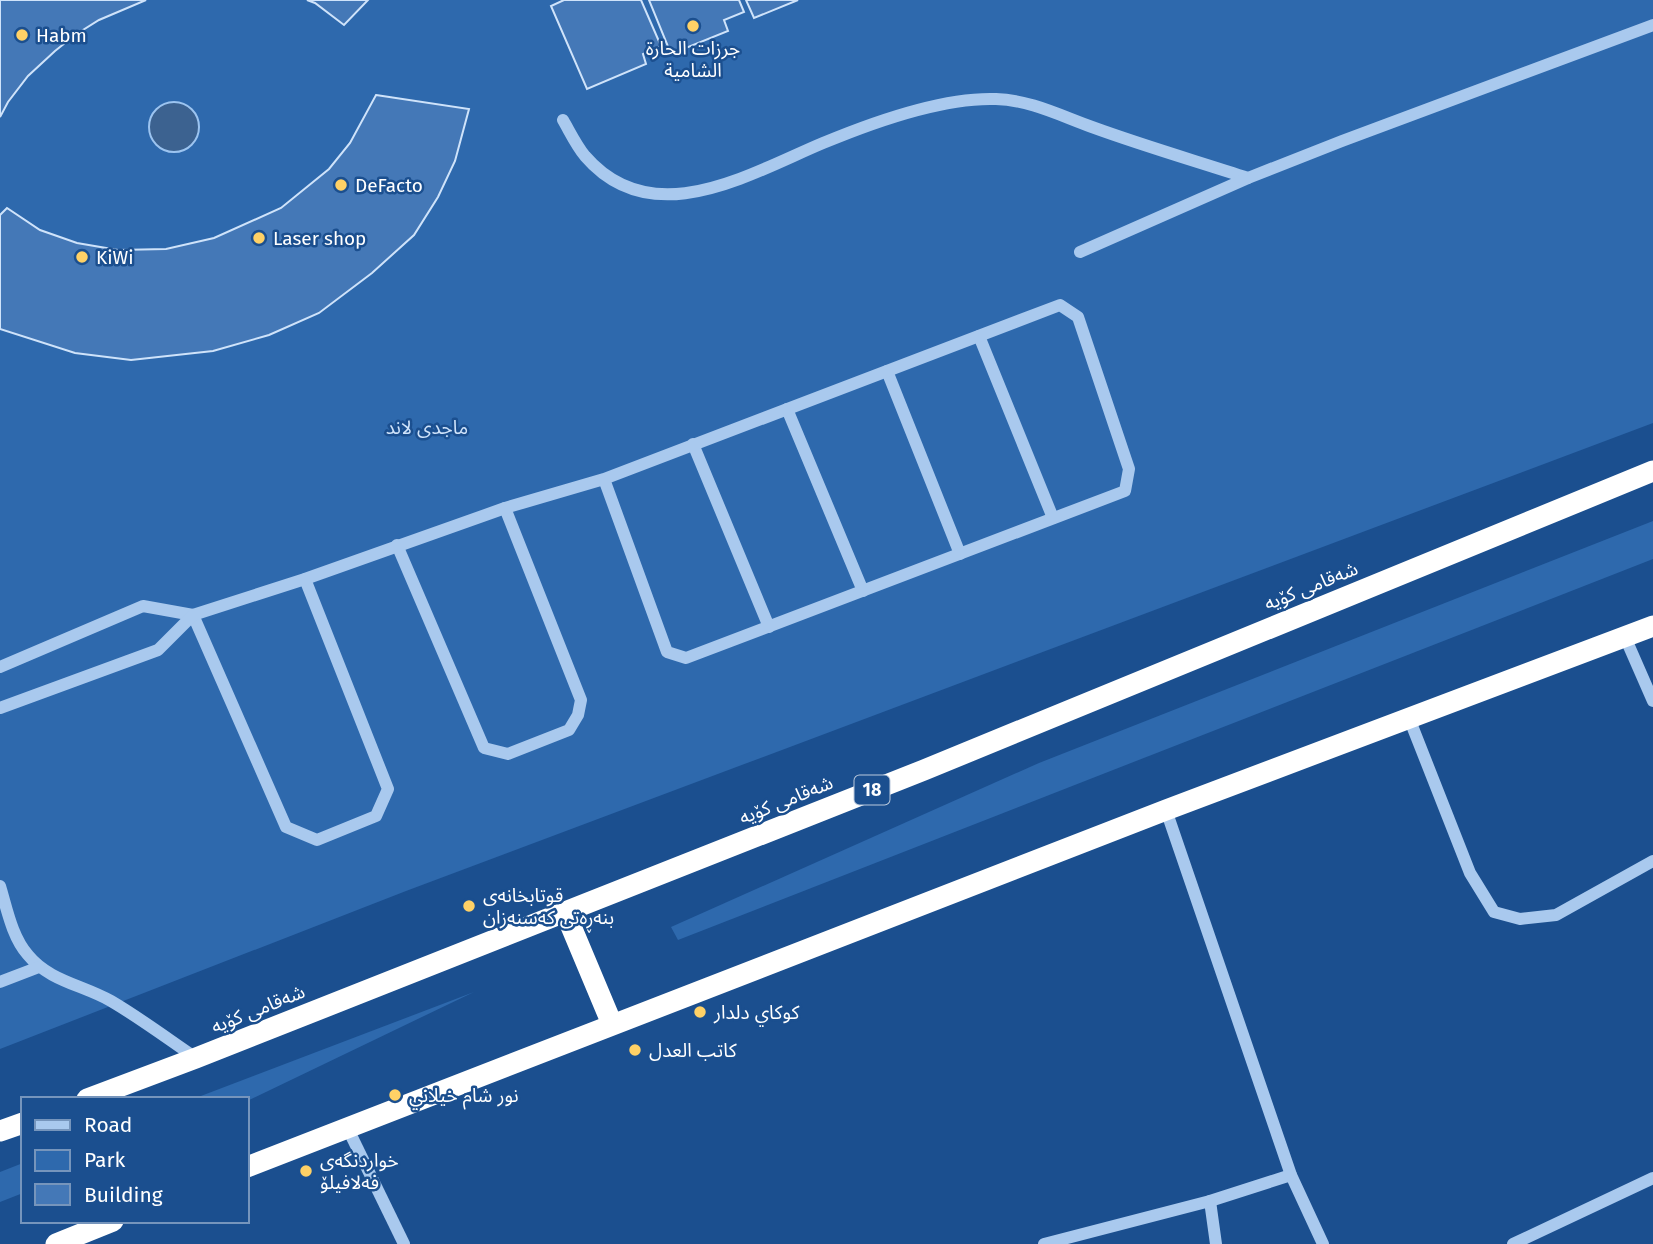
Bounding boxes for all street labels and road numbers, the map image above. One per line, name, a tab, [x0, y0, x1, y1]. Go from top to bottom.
street label: شەقامی کۆیە	[1261, 557, 1361, 615]
street label: شەقامی کۆیە	[736, 771, 836, 829]
road number: 18	[854, 776, 890, 804]
street label: شەقامی کۆیە	[208, 980, 308, 1038]

